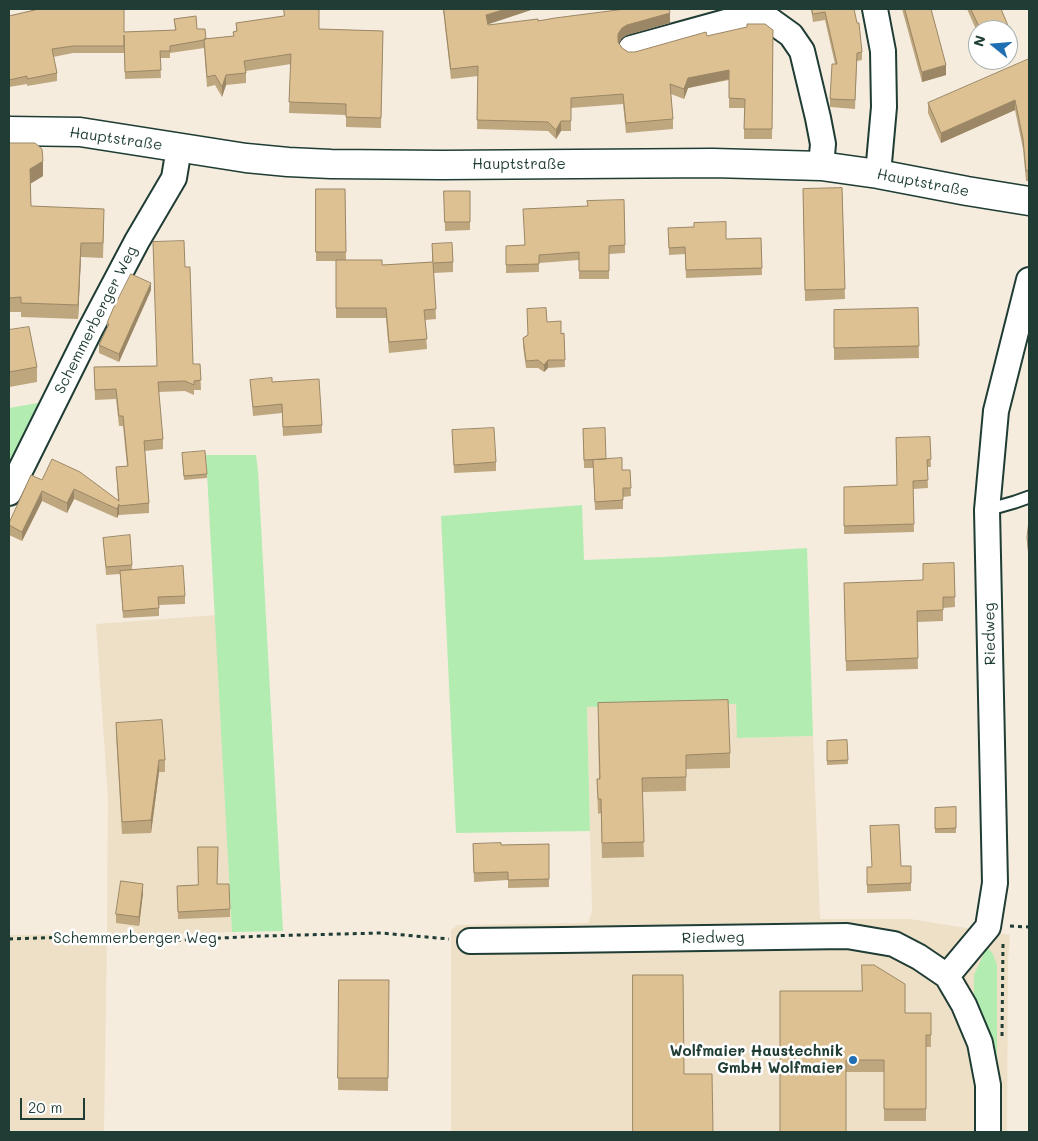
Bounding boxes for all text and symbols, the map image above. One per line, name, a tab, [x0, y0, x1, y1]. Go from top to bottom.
north arrow	[968, 20, 1018, 70]
text: N	[968, 33, 990, 49]
street label: Hauptstraße	[68, 124, 164, 154]
street label: Hauptstraße	[472, 155, 566, 173]
street label: Hauptstraße	[875, 165, 971, 201]
street label: Schemmerberger Weg	[51, 243, 141, 397]
street label: Riedweg	[980, 603, 1000, 665]
street label: Riedweg	[682, 928, 744, 948]
street label: Schemmerberger Weg	[53, 929, 217, 947]
place label: Wolfmaier Haustechnik GmbH Wolfmaier	[670, 1042, 843, 1077]
marker: Wolfmaier Haustechnik GmbH Wolfmaier	[847, 1054, 859, 1066]
scale bar	[22, 1088, 88, 1120]
text: 20 m	[28, 1097, 62, 1117]

